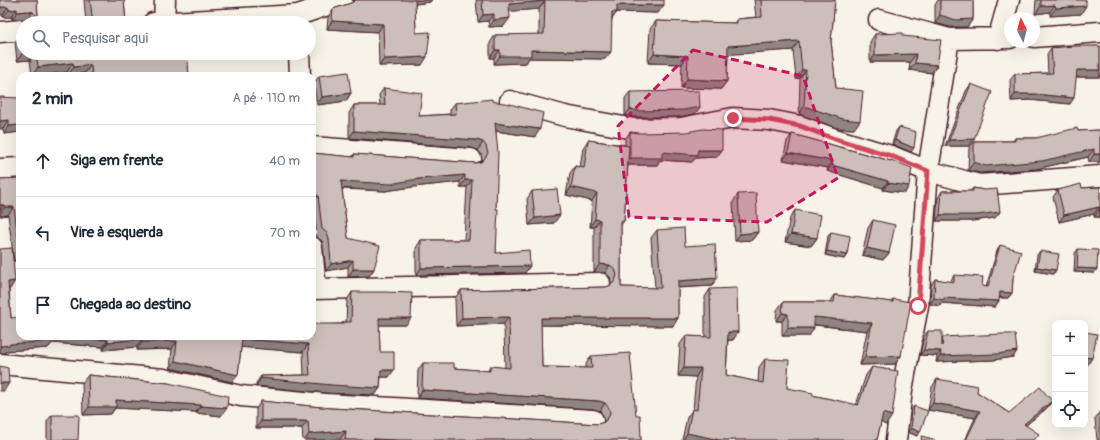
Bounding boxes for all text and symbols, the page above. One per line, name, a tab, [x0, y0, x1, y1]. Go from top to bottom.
north arrow	[1004, 12, 1040, 48]
search box	[16, 16, 316, 60]
icon: search	[30, 27, 52, 49]
text: Pesquisar aqui	[62, 29, 148, 48]
text: 2 min	[32, 88, 73, 109]
text: A pé · 110 m	[232, 90, 300, 106]
route end	[724, 109, 742, 127]
icon: ahead	[32, 150, 54, 172]
text: Siga em frente	[70, 151, 163, 170]
text: 40 m	[269, 153, 300, 169]
icon: left	[32, 222, 54, 244]
text: Vire à esquerda	[70, 223, 163, 242]
text: 70 m	[270, 225, 300, 241]
icon: arrive	[32, 294, 54, 316]
text: Chegada ao destino	[70, 295, 191, 314]
route start	[909, 297, 927, 315]
map controls	[1052, 320, 1088, 428]
button: +	[1052, 320, 1088, 356]
button: −	[1052, 356, 1088, 392]
button: locate	[1052, 392, 1088, 428]

